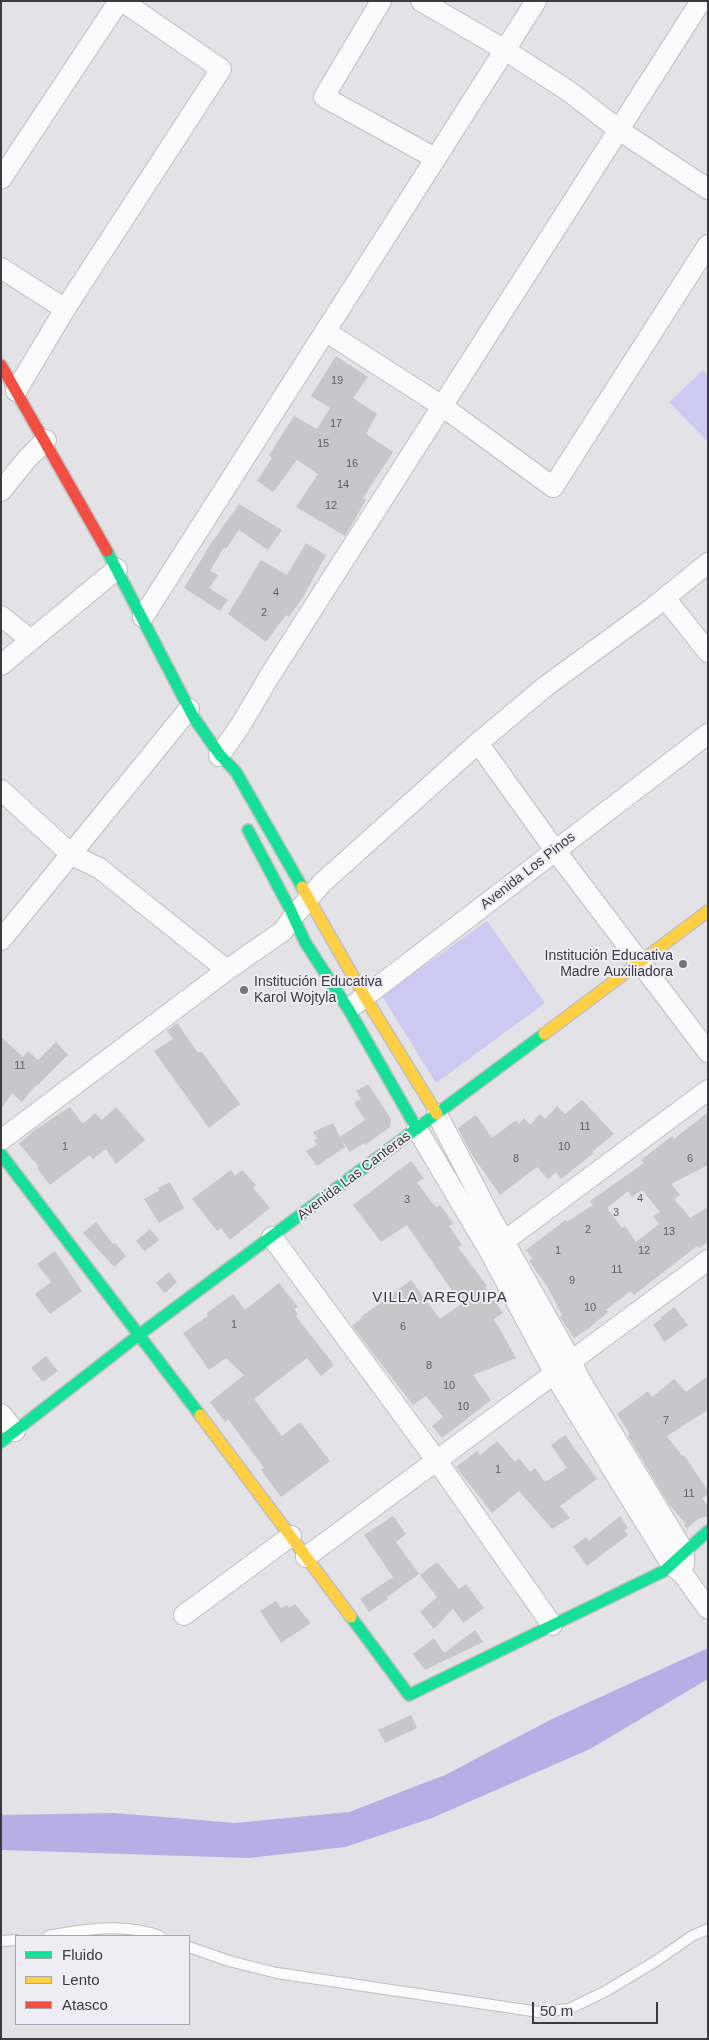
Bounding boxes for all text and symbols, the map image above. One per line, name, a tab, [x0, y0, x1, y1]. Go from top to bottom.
house number: 19	[331, 374, 343, 388]
house number: 17	[330, 417, 342, 431]
house number: 15	[317, 437, 329, 451]
house number: 16	[346, 457, 358, 471]
house number: 14	[337, 478, 349, 492]
house number: 12	[325, 499, 337, 513]
house number: 4	[273, 586, 279, 600]
house number: 2	[261, 606, 267, 620]
street label: Avenida Los Pinos	[477, 829, 579, 913]
place label: Institución Educativa Madre Auxiliadora	[545, 948, 673, 980]
marker: Institución Educativa Madre Auxiliadora	[677, 958, 689, 970]
place label: Institución Educativa Karol Wojtyla	[254, 974, 382, 1006]
marker: Institución Educativa Karol Wojtyla	[238, 984, 250, 996]
house number: 11	[14, 1059, 26, 1073]
house number: 11	[579, 1120, 591, 1134]
street label: Avenida Las Canteras	[294, 1128, 414, 1224]
house number: 1	[62, 1140, 68, 1154]
house number: 10	[558, 1140, 570, 1154]
house number: 8	[513, 1152, 519, 1166]
house number: 6	[687, 1152, 693, 1166]
house number: 4	[637, 1192, 643, 1206]
house number: 3	[404, 1193, 410, 1207]
house number: 3	[613, 1206, 619, 1220]
house number: 2	[585, 1223, 591, 1237]
house number: 13	[663, 1225, 675, 1239]
house number: 1	[555, 1244, 561, 1258]
house number: 12	[638, 1244, 650, 1258]
house number: 11	[611, 1263, 623, 1277]
house number: 9	[569, 1274, 575, 1288]
district label: VILLA AREQUIPA	[371, 1289, 509, 1307]
house number: 10	[584, 1301, 596, 1315]
house number: 1	[231, 1318, 237, 1332]
house number: 6	[400, 1320, 406, 1334]
house number: 8	[426, 1359, 432, 1373]
house number: 10	[443, 1379, 455, 1393]
house number: 10	[457, 1400, 469, 1414]
house number: 7	[663, 1414, 669, 1428]
house number: 1	[495, 1463, 501, 1477]
house number: 11	[683, 1487, 695, 1501]
legend	[15, 1935, 190, 2025]
text: Fluido	[62, 1946, 103, 1963]
text: Lento	[62, 1971, 100, 1988]
scale bar	[534, 1992, 660, 2024]
text: Atasco	[62, 1996, 108, 2013]
text: 50 m	[540, 2002, 573, 2019]

